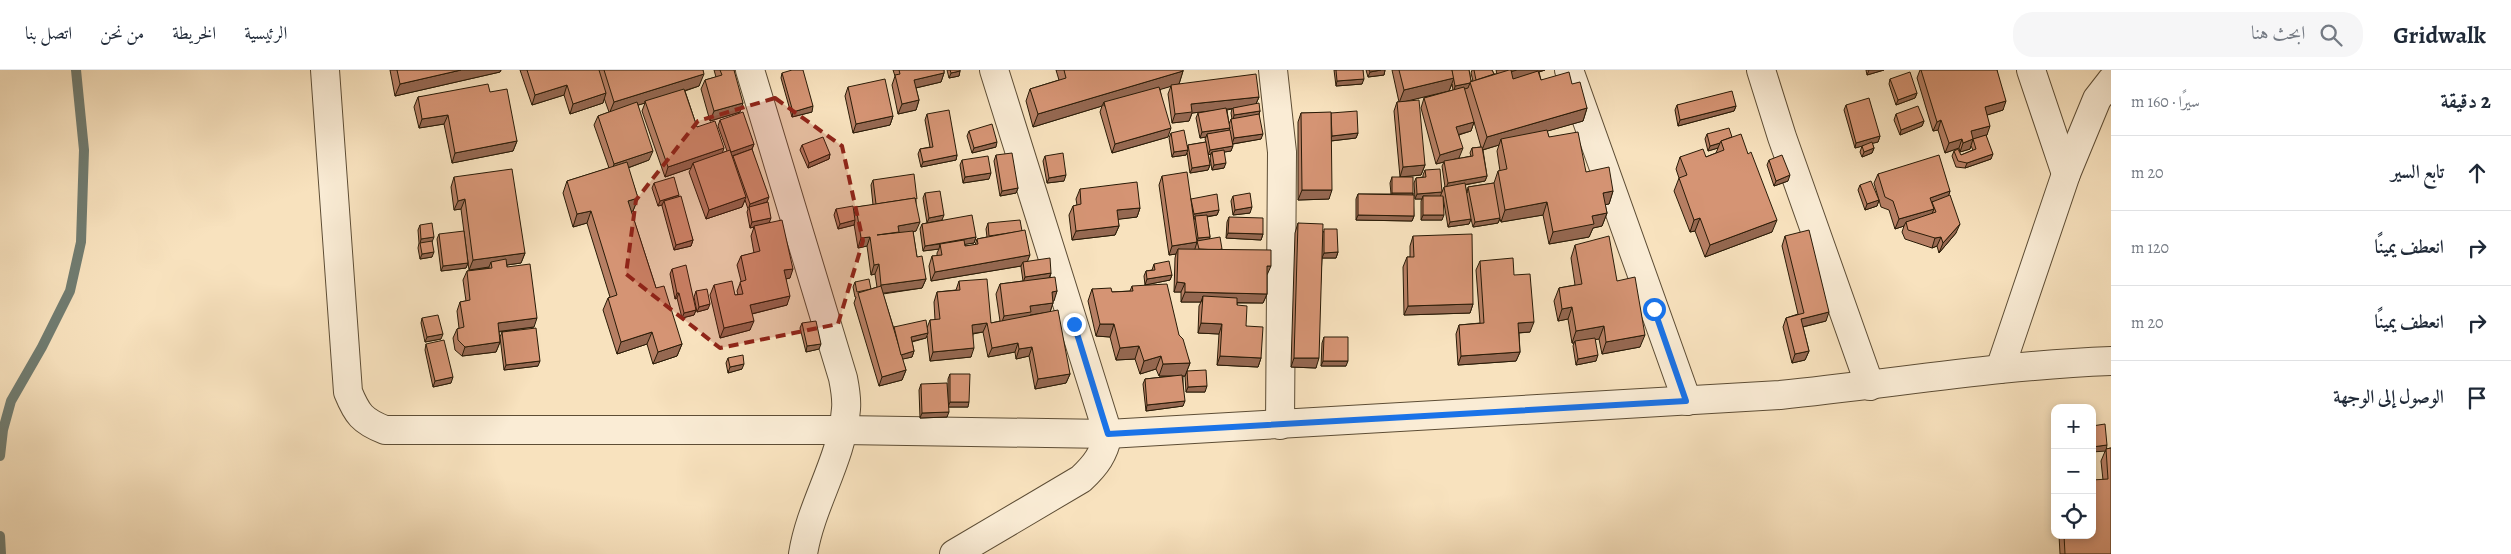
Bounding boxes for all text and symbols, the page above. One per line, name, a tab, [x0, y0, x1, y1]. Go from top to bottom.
search box	[2013, 12, 2363, 57]
text: Gridwalk	[2393, 19, 2486, 51]
text: ابحث هنا	[2251, 20, 2305, 46]
text: اتصل بنا	[25, 21, 72, 45]
text: من نحن	[100, 21, 144, 45]
text: الخريطة	[172, 21, 216, 45]
text: الرئيسية	[244, 21, 287, 45]
icon: search	[2317, 21, 2345, 49]
text: 2 دقيقة	[2441, 87, 2491, 115]
text: سيرًا · 160 m	[2131, 91, 2200, 113]
text: تابع السير	[2391, 159, 2444, 185]
icon: ahead	[2463, 159, 2491, 187]
text: 20 m	[2131, 162, 2164, 184]
text: انعطف يمينًا	[2374, 234, 2444, 260]
icon: right	[2463, 234, 2491, 262]
text: 120 m	[2131, 237, 2169, 259]
route start	[1643, 298, 1666, 321]
text: انعطف يمينًا	[2374, 309, 2444, 335]
icon: right	[2463, 309, 2491, 337]
text: 20 m	[2131, 312, 2164, 334]
route end	[1063, 313, 1086, 336]
text: الوصول إلى الوجهة	[2333, 384, 2444, 410]
icon: arrive	[2463, 384, 2491, 412]
map controls	[2051, 404, 2096, 539]
button: +	[2051, 404, 2096, 449]
button: −	[2051, 449, 2096, 494]
button: locate	[2051, 494, 2096, 539]

